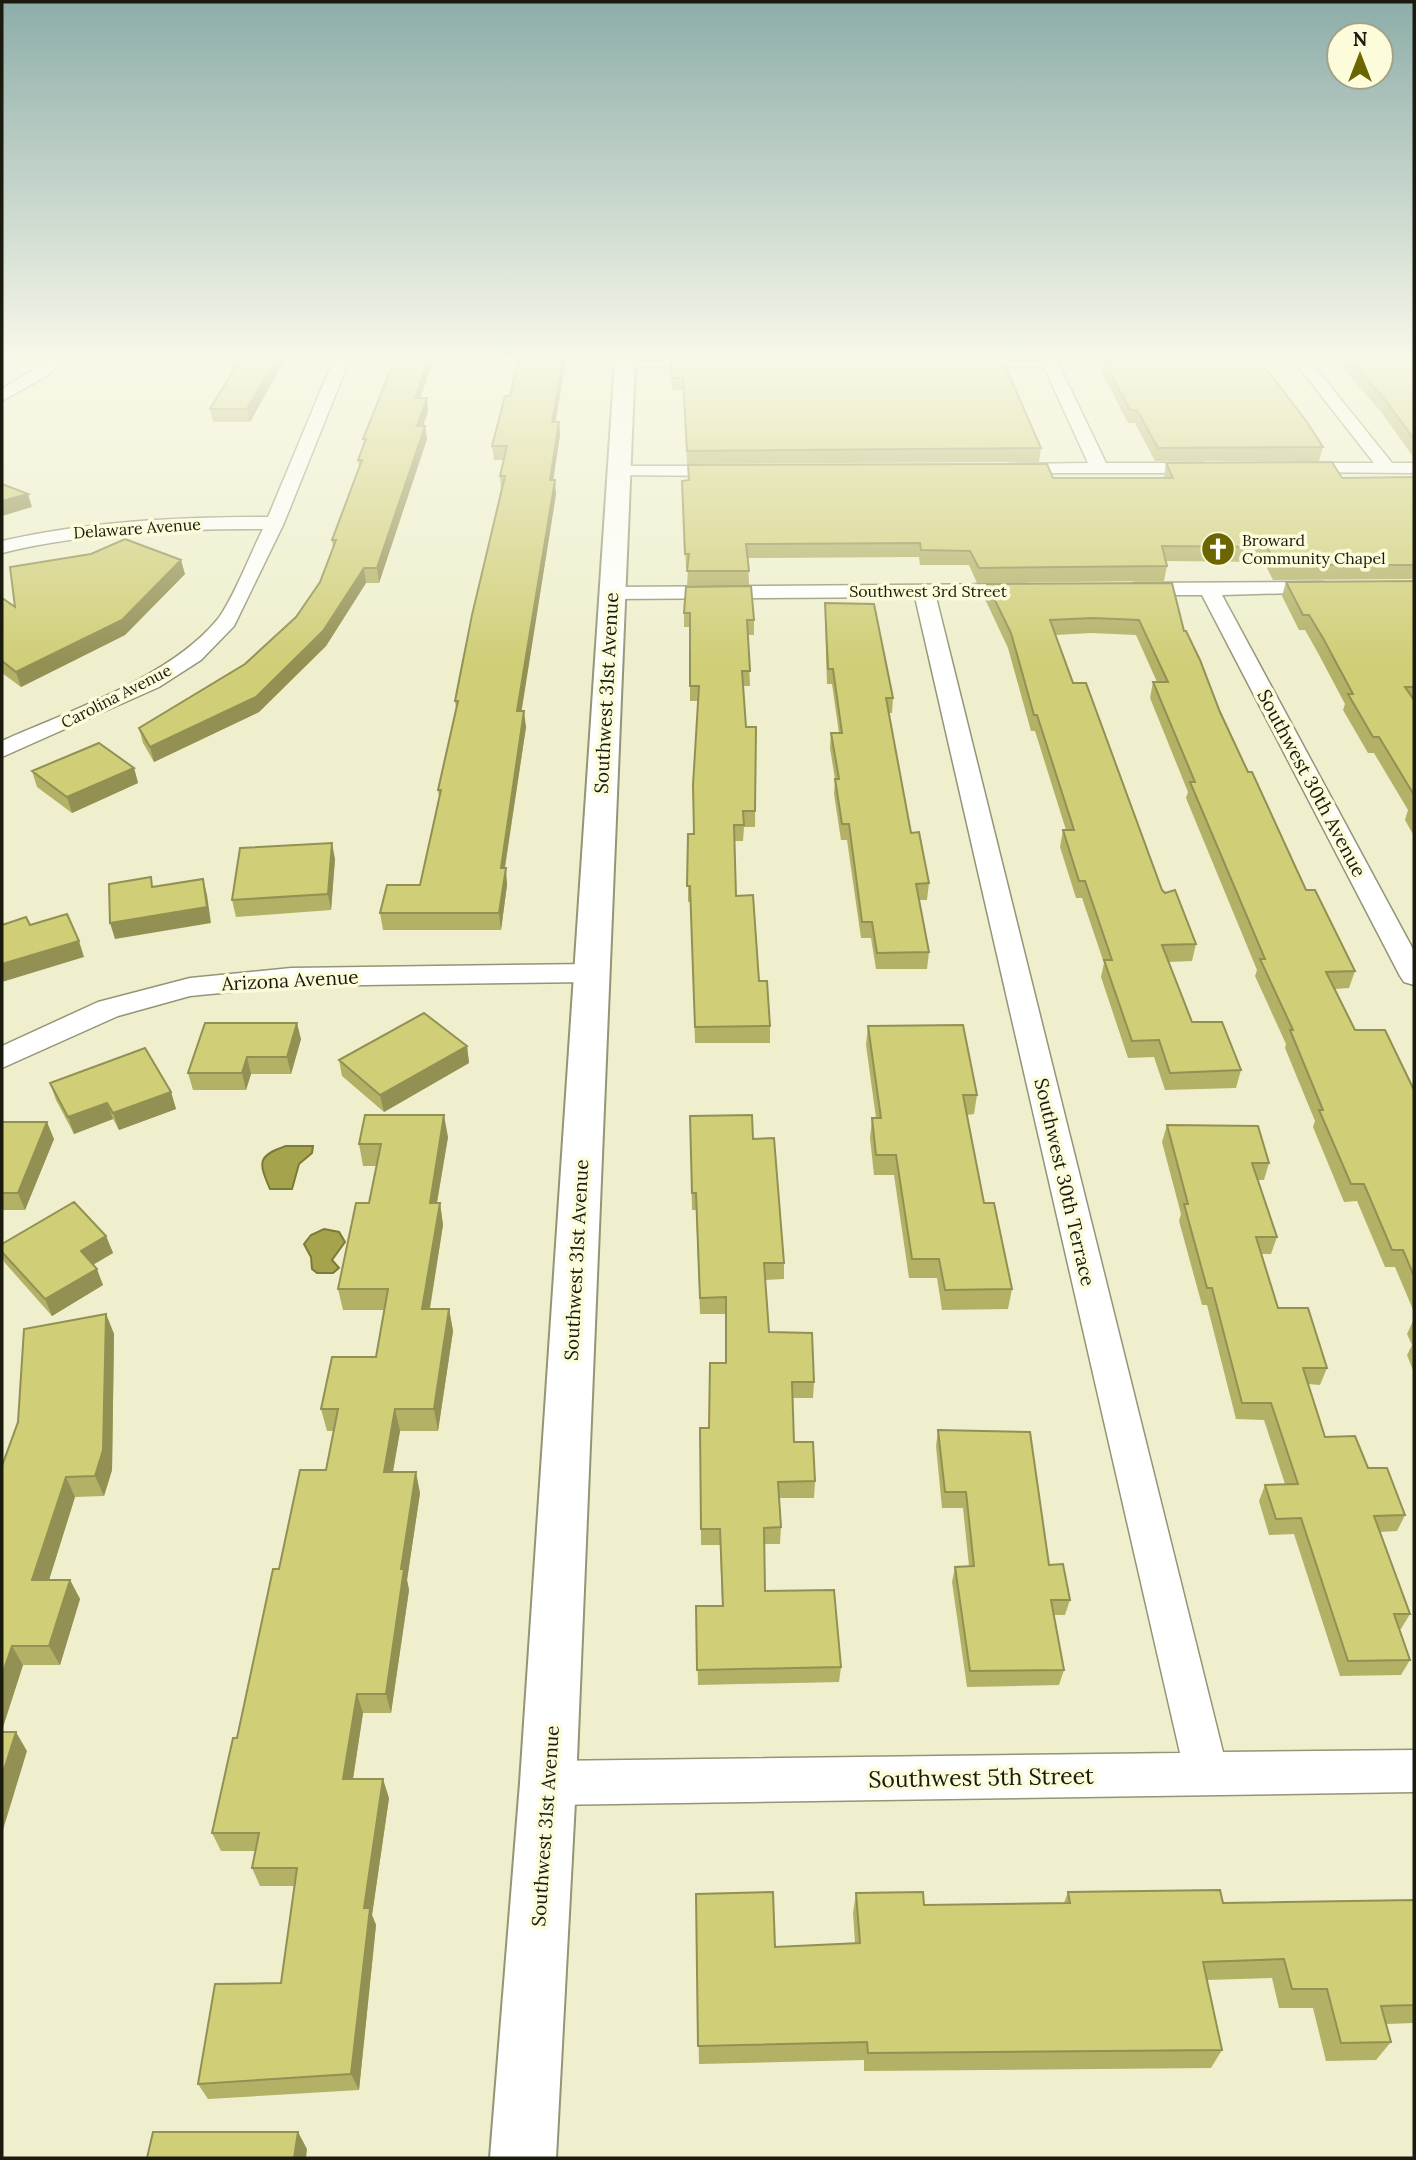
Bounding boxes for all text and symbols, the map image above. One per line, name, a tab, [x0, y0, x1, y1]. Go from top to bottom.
north arrow	[1325, 21, 1395, 91]
text: N	[1353, 27, 1368, 51]
street label: Delaware Avenue	[73, 514, 202, 542]
church icon: Broward Community Chapel	[1199, 530, 1237, 568]
place label: Broward Community Chapel	[1242, 530, 1386, 568]
street label: Southwest 3rd Street	[849, 581, 1008, 601]
street label: Southwest 31st Avenue	[589, 592, 623, 794]
street label: Carolina Avenue	[58, 659, 175, 732]
street label: Southwest 30th Avenue	[1252, 685, 1372, 881]
street label: Arizona Avenue	[220, 964, 359, 996]
street label: Southwest 30th Terrace	[1029, 1076, 1101, 1288]
street label: Southwest 31st Avenue	[559, 1159, 593, 1361]
street label: Southwest 31st Avenue	[526, 1725, 564, 1927]
street label: Southwest 5th Street	[868, 1761, 1094, 1793]

